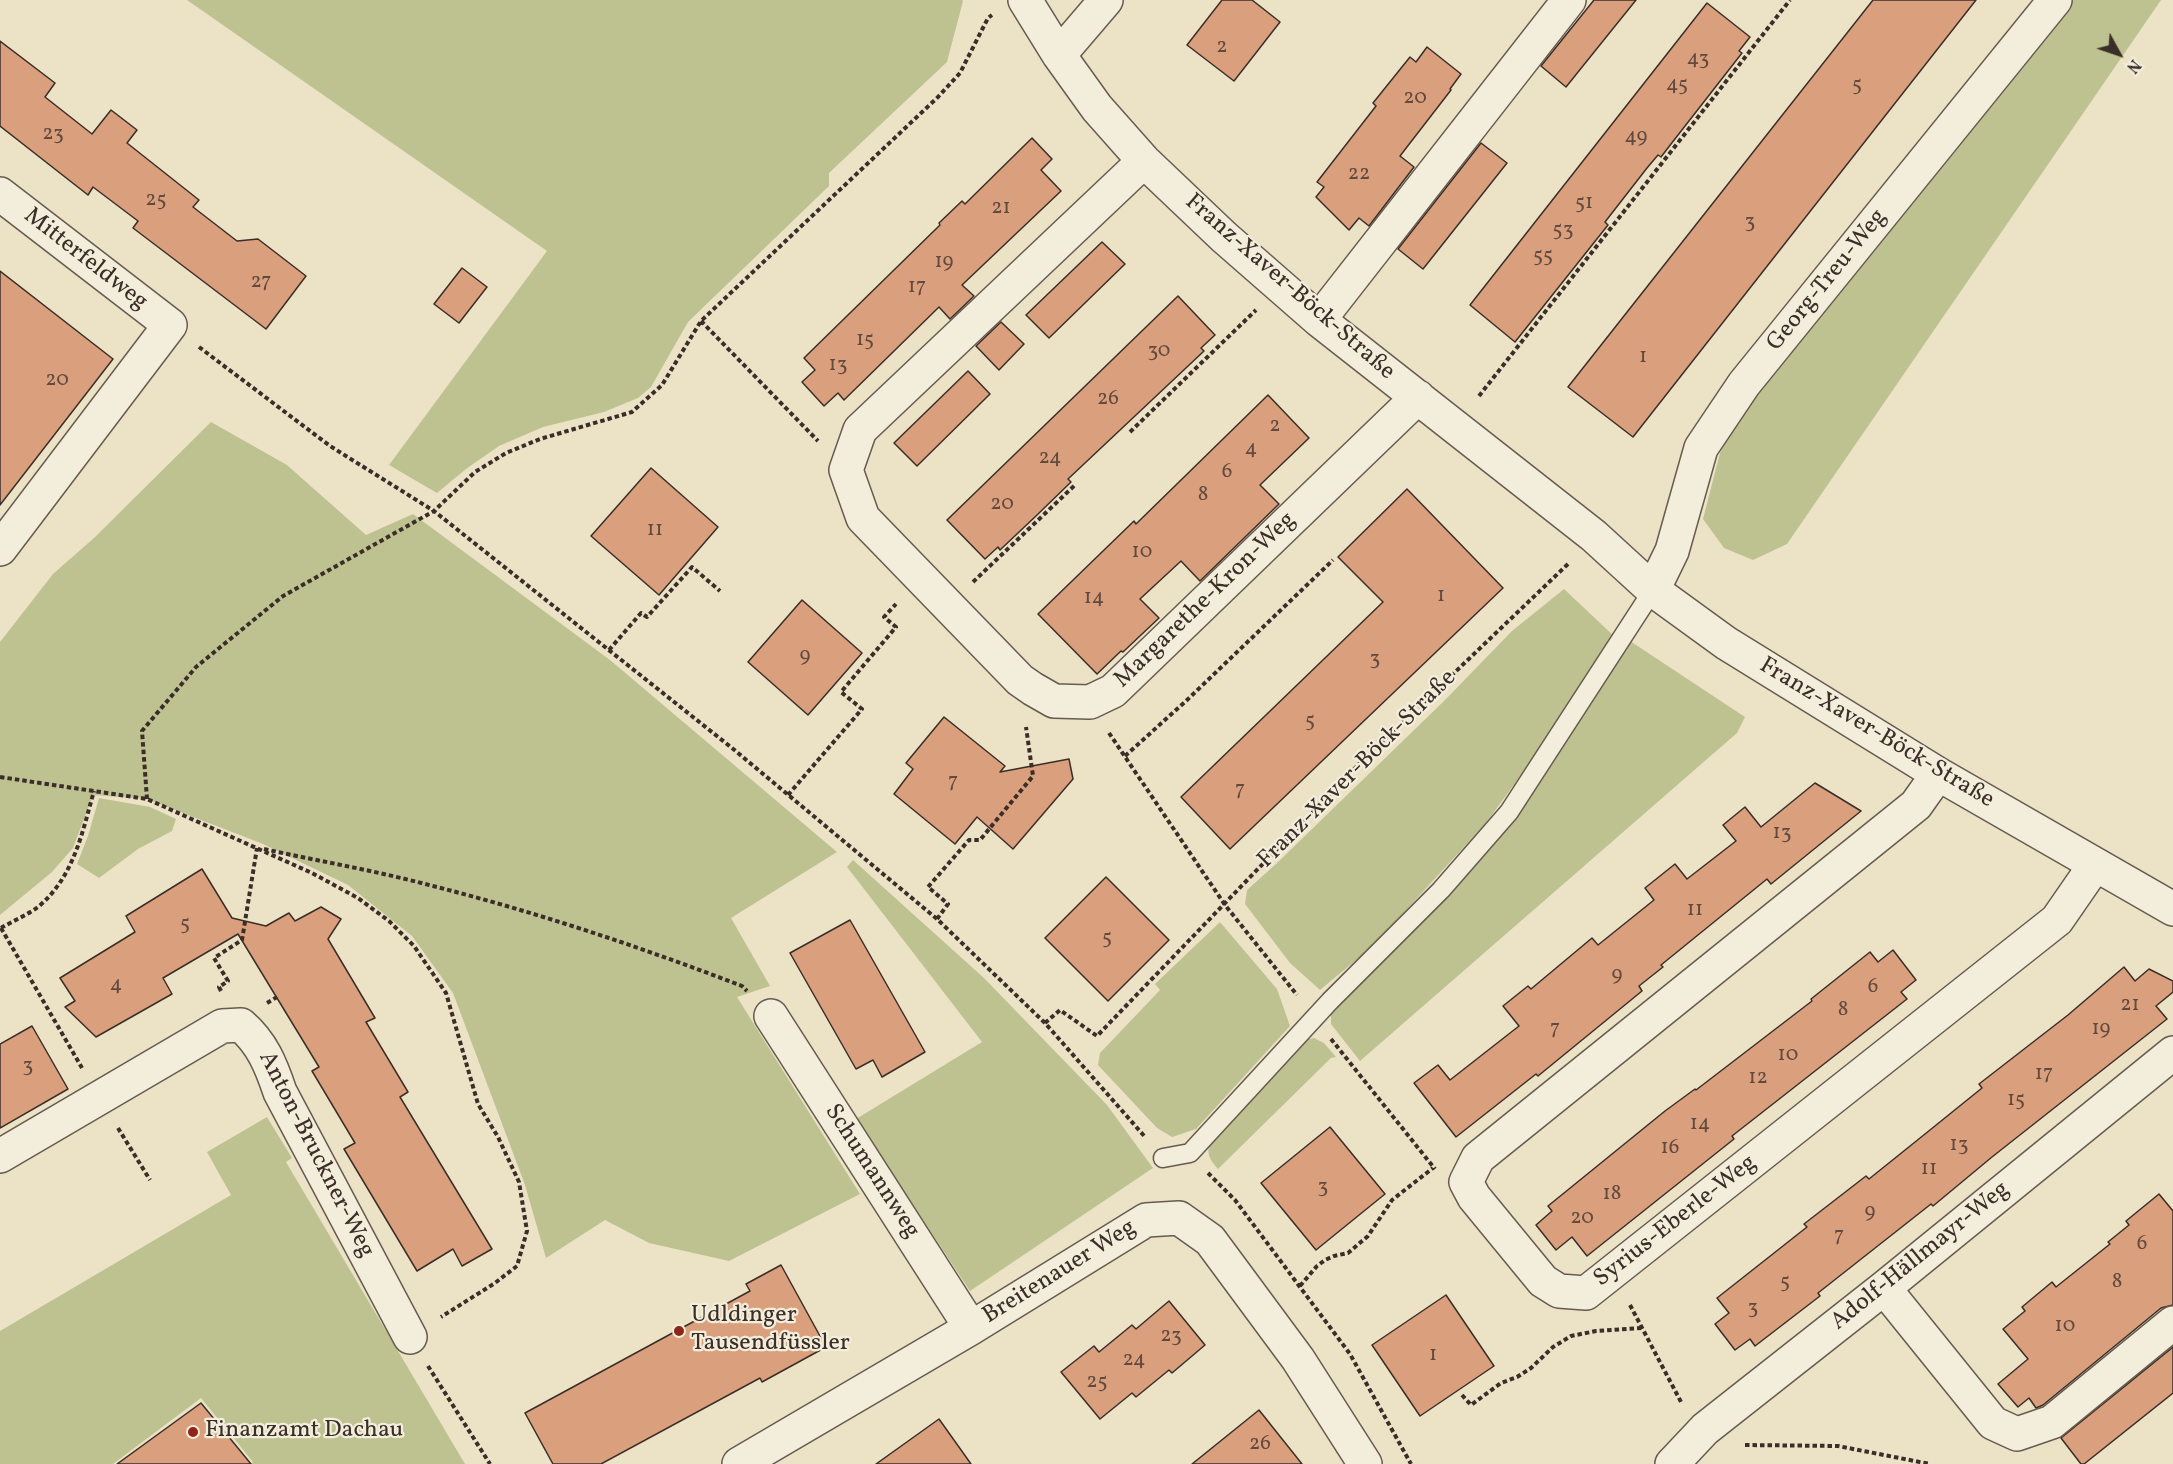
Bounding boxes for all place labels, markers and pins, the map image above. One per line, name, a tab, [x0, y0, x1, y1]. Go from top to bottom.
place label: Udldinger Tausendfüssler	[691, 1303, 850, 1359]
marker: Udldinger Tausendfüssler	[672, 1324, 686, 1338]
place label: Finanzamt Dachau	[205, 1418, 403, 1446]
marker: Finanzamt Dachau	[186, 1425, 200, 1439]

